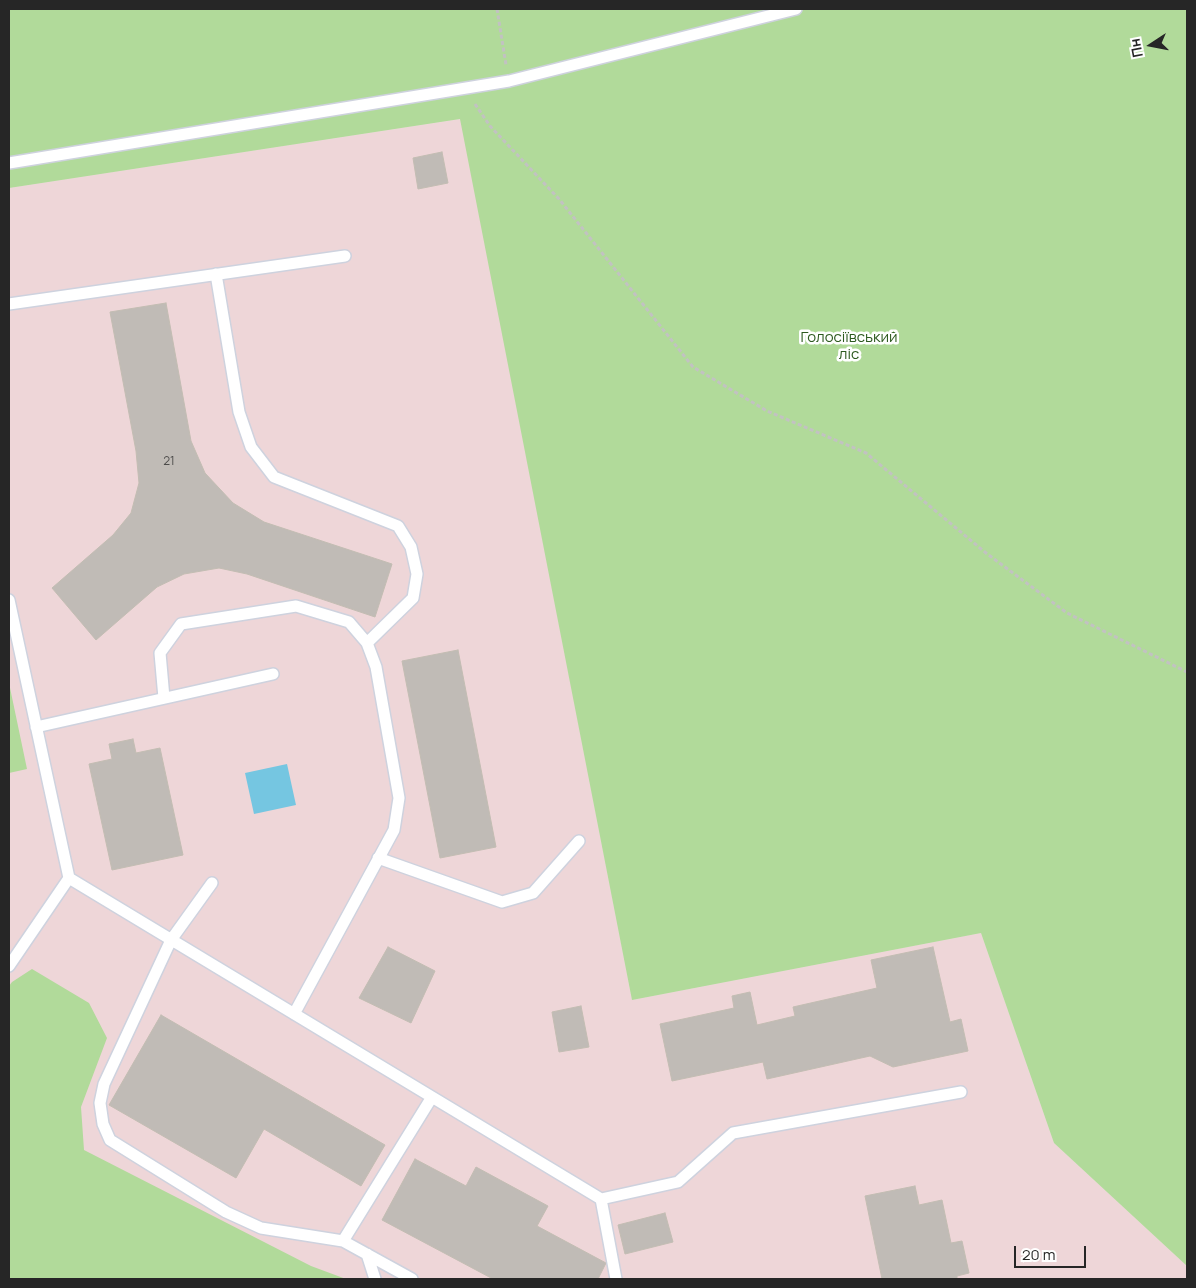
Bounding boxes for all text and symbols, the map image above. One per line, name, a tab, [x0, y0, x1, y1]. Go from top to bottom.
north arrow	[1126, 20, 1176, 70]
text: Пн	[1125, 37, 1147, 59]
park label: Голосіївський ліс	[800, 329, 898, 364]
house number: 21	[163, 455, 175, 469]
scale bar	[1016, 1236, 1088, 1268]
text: 20 m	[1022, 1244, 1055, 1265]

